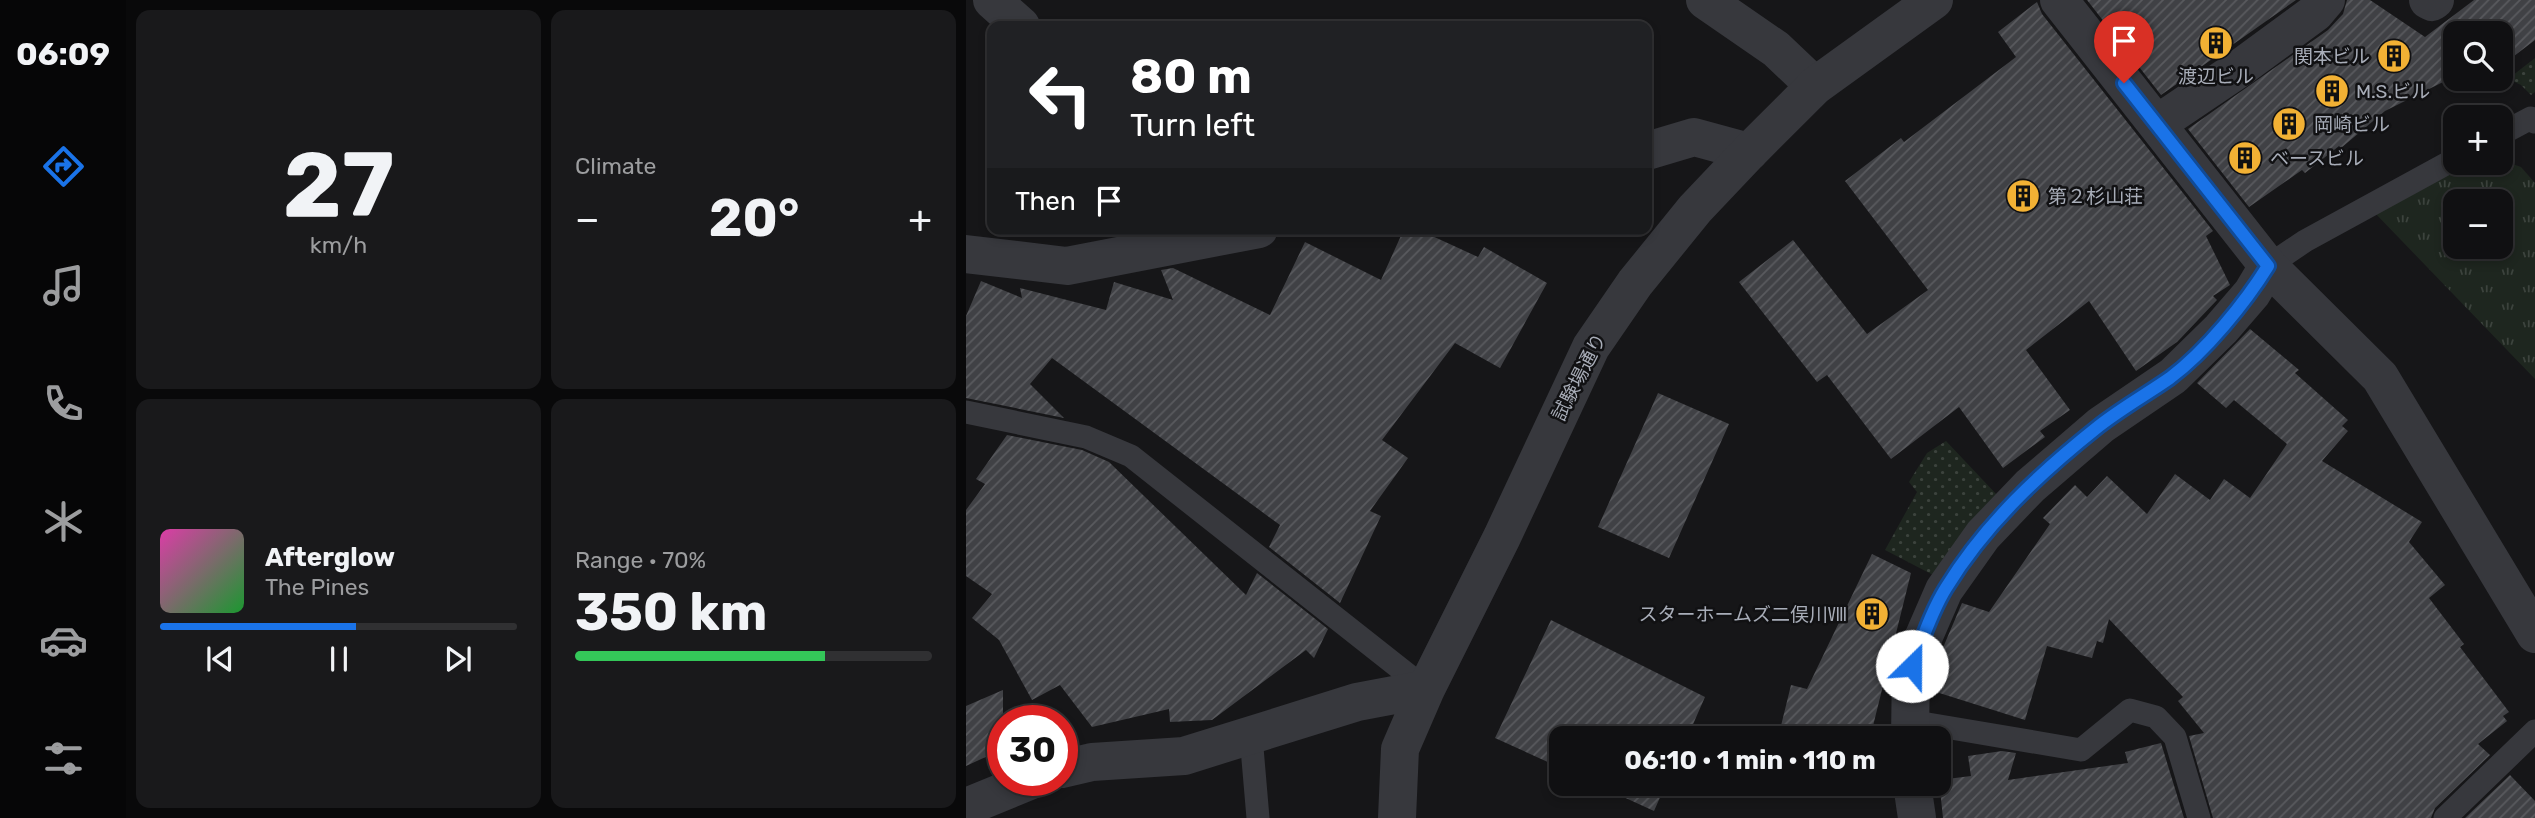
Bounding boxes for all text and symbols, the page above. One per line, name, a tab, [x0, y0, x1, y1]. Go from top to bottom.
pin	[2094, 11, 2154, 83]
map controls	[2443, 21, 2513, 259]
button: search	[2443, 21, 2513, 91]
icon: arrive	[2105, 22, 2143, 60]
building icon: 渡辺ビル	[2197, 24, 2235, 62]
text: 06:09	[16, 35, 110, 73]
building icon: 関本ビル	[2375, 37, 2413, 75]
place label: 関本ビル	[2294, 45, 2370, 68]
text: 80 m	[1130, 47, 1252, 105]
icon: left	[1015, 49, 1106, 140]
place label: 渡辺ビル	[2178, 65, 2254, 88]
building icon: M.S.ビル	[2313, 72, 2351, 110]
place label: M.S.ビル	[2356, 80, 2430, 103]
building icon: 岡崎ビル	[2270, 105, 2308, 143]
button: +	[2443, 105, 2513, 175]
text: Turn left	[1130, 106, 1255, 144]
place label: 岡崎ビル	[2314, 113, 2390, 136]
text: 27	[283, 131, 394, 239]
building icon: ベースビル	[2226, 139, 2264, 177]
icon: directions	[39, 142, 88, 191]
place label: ベースビル	[2270, 147, 2364, 170]
text: Climate	[575, 152, 656, 180]
building icon: 第２杉山荘	[2004, 177, 2042, 215]
icon: arrive	[1090, 182, 1128, 220]
place label: 第２杉山荘	[2048, 185, 2143, 208]
text: Then	[1015, 186, 1076, 217]
text: 20°	[709, 187, 799, 249]
button: −	[2443, 189, 2513, 259]
text: −	[575, 196, 600, 242]
text: +	[908, 196, 932, 242]
text: km/h	[310, 231, 367, 259]
icon: music	[39, 261, 88, 310]
street label: 試験場通り	[1547, 329, 1611, 425]
icon: phone	[39, 379, 88, 428]
icon: climate	[39, 497, 88, 546]
text: Afterglow	[265, 542, 395, 573]
text: Range · 70%	[575, 546, 706, 574]
text: The Pines	[265, 573, 369, 601]
text: 350 km	[575, 581, 767, 643]
building icon: スターホームズ二俣川Ⅷ	[1853, 595, 1891, 633]
place label: スターホームズ二俣川Ⅷ	[1639, 603, 1847, 626]
icon: car	[39, 616, 88, 665]
position arrow	[1875, 629, 1949, 703]
icon: previous	[201, 640, 239, 678]
icon: pause	[320, 640, 358, 678]
icon: next	[439, 640, 477, 678]
speed limit sign: 30	[987, 705, 1078, 796]
icon: filters	[39, 734, 88, 783]
text: 06:10 · 1 min · 110 m	[1624, 745, 1876, 776]

